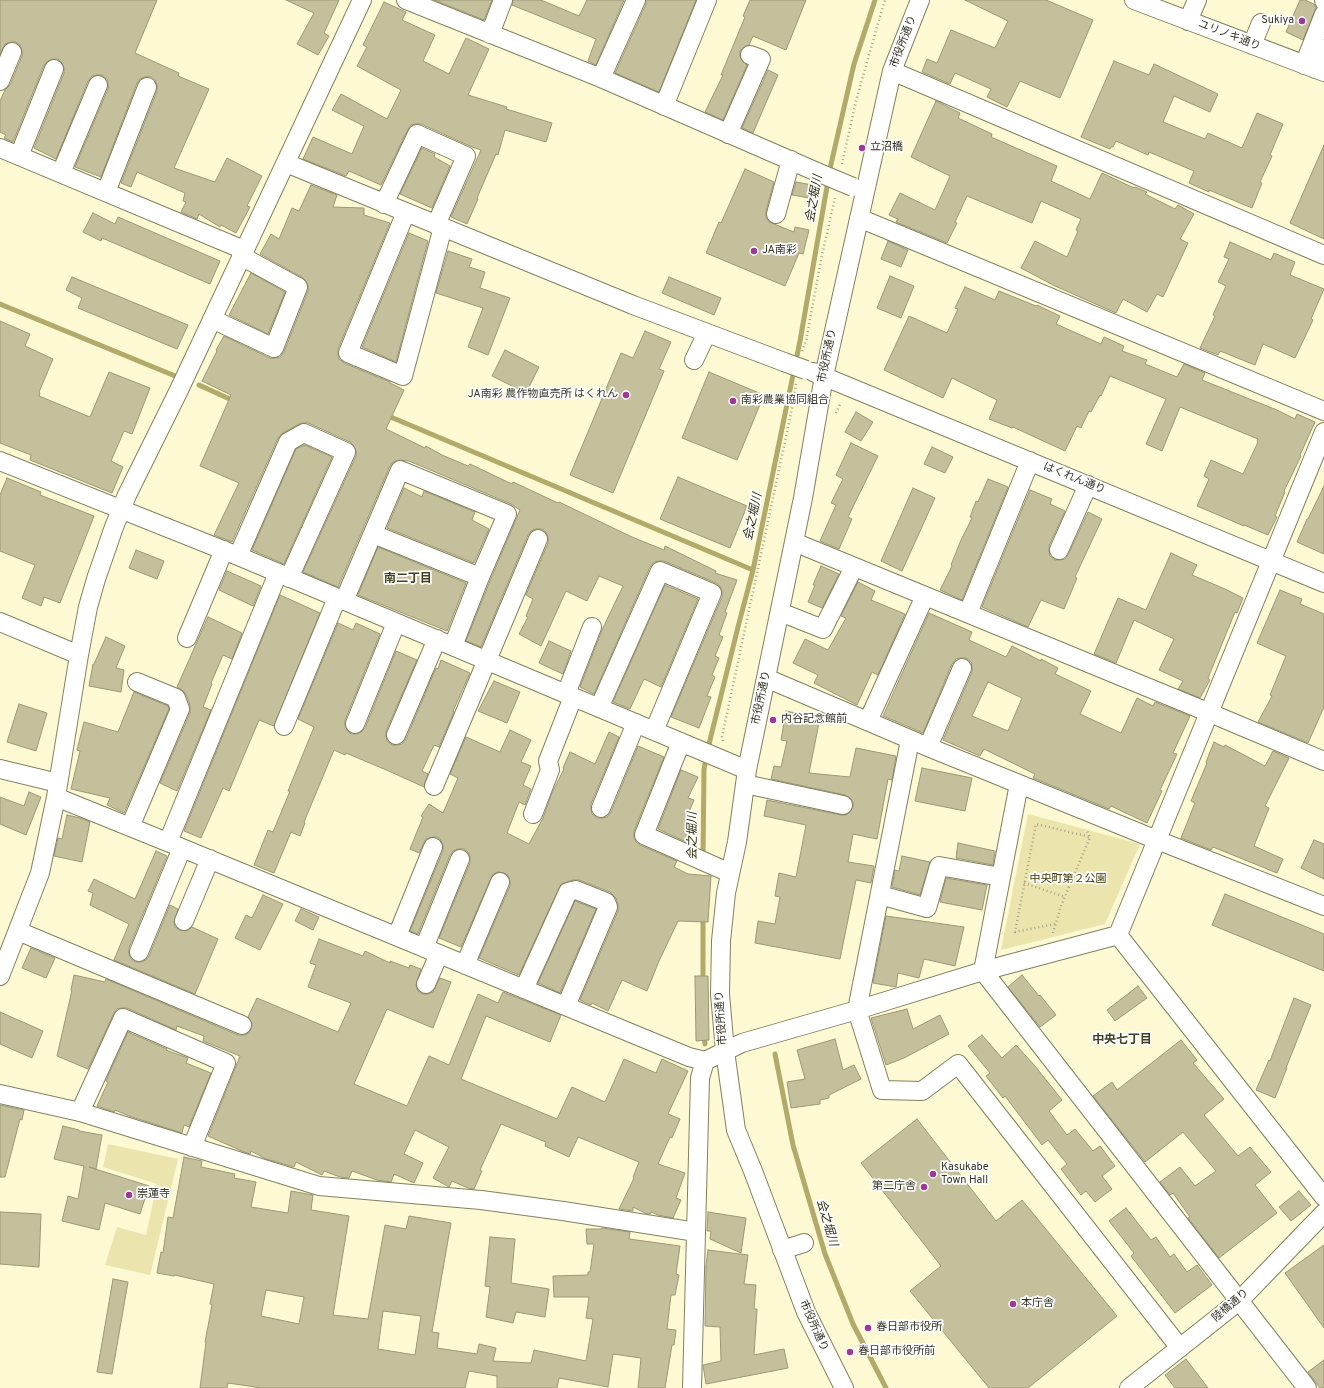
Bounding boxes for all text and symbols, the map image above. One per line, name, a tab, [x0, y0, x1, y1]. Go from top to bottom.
street label: 市役所通り	[888, 14, 920, 70]
place label: Sukiya	[1261, 14, 1294, 28]
marker: Sukiya	[1297, 16, 1307, 26]
street label: ユリノキ通り	[1196, 18, 1262, 54]
place label: 立沼橋	[870, 141, 903, 155]
marker: 立沼橋	[857, 143, 867, 153]
water label: 会之堀川	[804, 174, 826, 224]
place label: JA南彩	[762, 244, 797, 258]
marker: JA南彩	[749, 246, 759, 256]
street label: 市役所通り	[816, 328, 840, 384]
place label: JA南彩 農作物直売所 はくれん	[468, 388, 618, 402]
marker: JA南彩 農作物直売所 はくれん	[621, 390, 631, 400]
place label: 南彩農業協同組合	[741, 394, 829, 408]
marker: 南彩農業協同組合	[728, 396, 738, 406]
street label: はくれん通り	[1041, 461, 1107, 497]
water label: 会之堀川	[742, 492, 766, 542]
district label: 南二丁目	[384, 573, 432, 587]
street label: 市役所通り	[750, 670, 774, 726]
place label: 内谷記念館前	[781, 713, 847, 727]
marker: 内谷記念館前	[768, 715, 778, 725]
water label: 会之堀川	[687, 812, 701, 860]
park label: 中央町第２公園	[1030, 873, 1106, 887]
street label: 市役所通り	[713, 990, 731, 1046]
district label: 中央七丁目	[1092, 1034, 1152, 1048]
place label: Kasukabe Town Hall	[941, 1161, 989, 1187]
marker: Kasukabe Town Hall	[928, 1169, 938, 1179]
place label: 第二庁舎	[872, 1180, 916, 1194]
marker: 第二庁舎	[919, 1182, 929, 1192]
place label: 崇蓮寺	[137, 1188, 170, 1202]
marker: 崇蓮寺	[124, 1190, 134, 1200]
water label: 会之堀川	[812, 1198, 840, 1248]
street label: 陸橋通り	[1210, 1287, 1252, 1325]
place label: 本庁舎	[1021, 1297, 1054, 1311]
street label: 市役所通り	[796, 1298, 830, 1354]
marker: 本庁舎	[1008, 1299, 1018, 1309]
place label: 春日部市役所	[876, 1321, 942, 1335]
marker: 春日部市役所	[863, 1323, 873, 1333]
place label: 春日部市役所前	[858, 1345, 935, 1359]
marker: 春日部市役所前	[845, 1347, 855, 1357]

